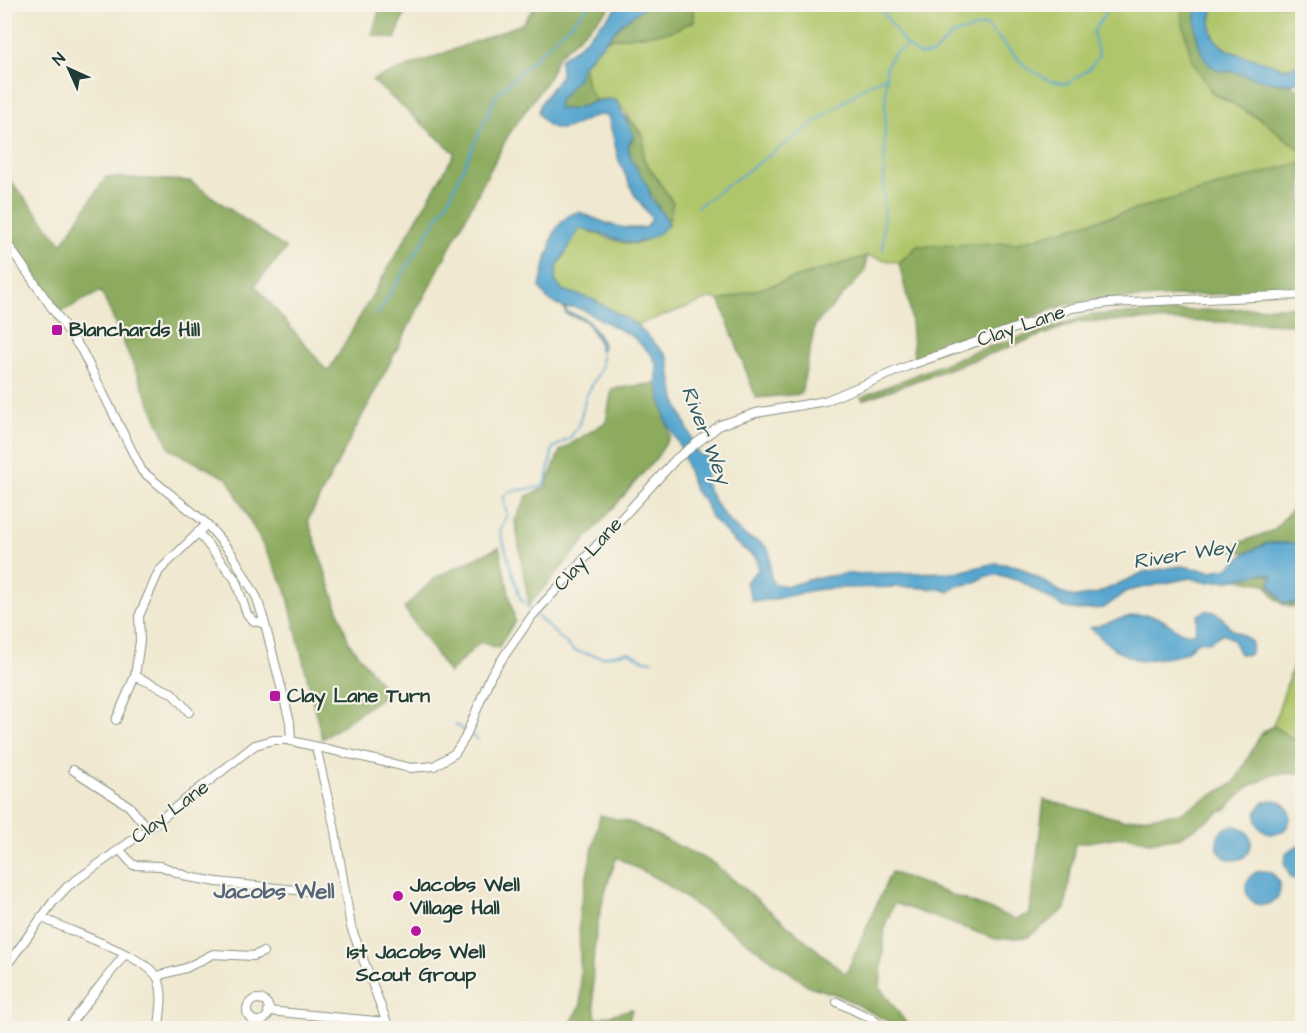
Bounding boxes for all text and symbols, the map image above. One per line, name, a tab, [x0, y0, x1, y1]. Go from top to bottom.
north arrow	[39, 39, 99, 99]
text: N	[48, 48, 70, 70]
street label: Clay Lane	[973, 298, 1069, 355]
place label: Blanchards Hill	[69, 316, 200, 344]
marker: Blanchards Hill	[50, 323, 64, 337]
water label: River Wey	[673, 382, 739, 491]
street label: Clay Lane	[547, 511, 630, 598]
water label: River Wey	[1131, 531, 1240, 577]
place label: Clay Lane Turn	[287, 682, 430, 711]
marker: Clay Lane Turn	[268, 689, 282, 703]
street label: Clay Lane	[125, 773, 216, 851]
place label: Jacobs Well Village Hall	[409, 871, 520, 923]
district label: Jacobs Well	[213, 876, 335, 907]
marker: Jacobs Well Village Hall	[391, 889, 405, 903]
marker: 1st Jacobs Well Scout Group	[409, 924, 423, 938]
place label: 1st Jacobs Well Scout Group	[347, 938, 485, 989]

